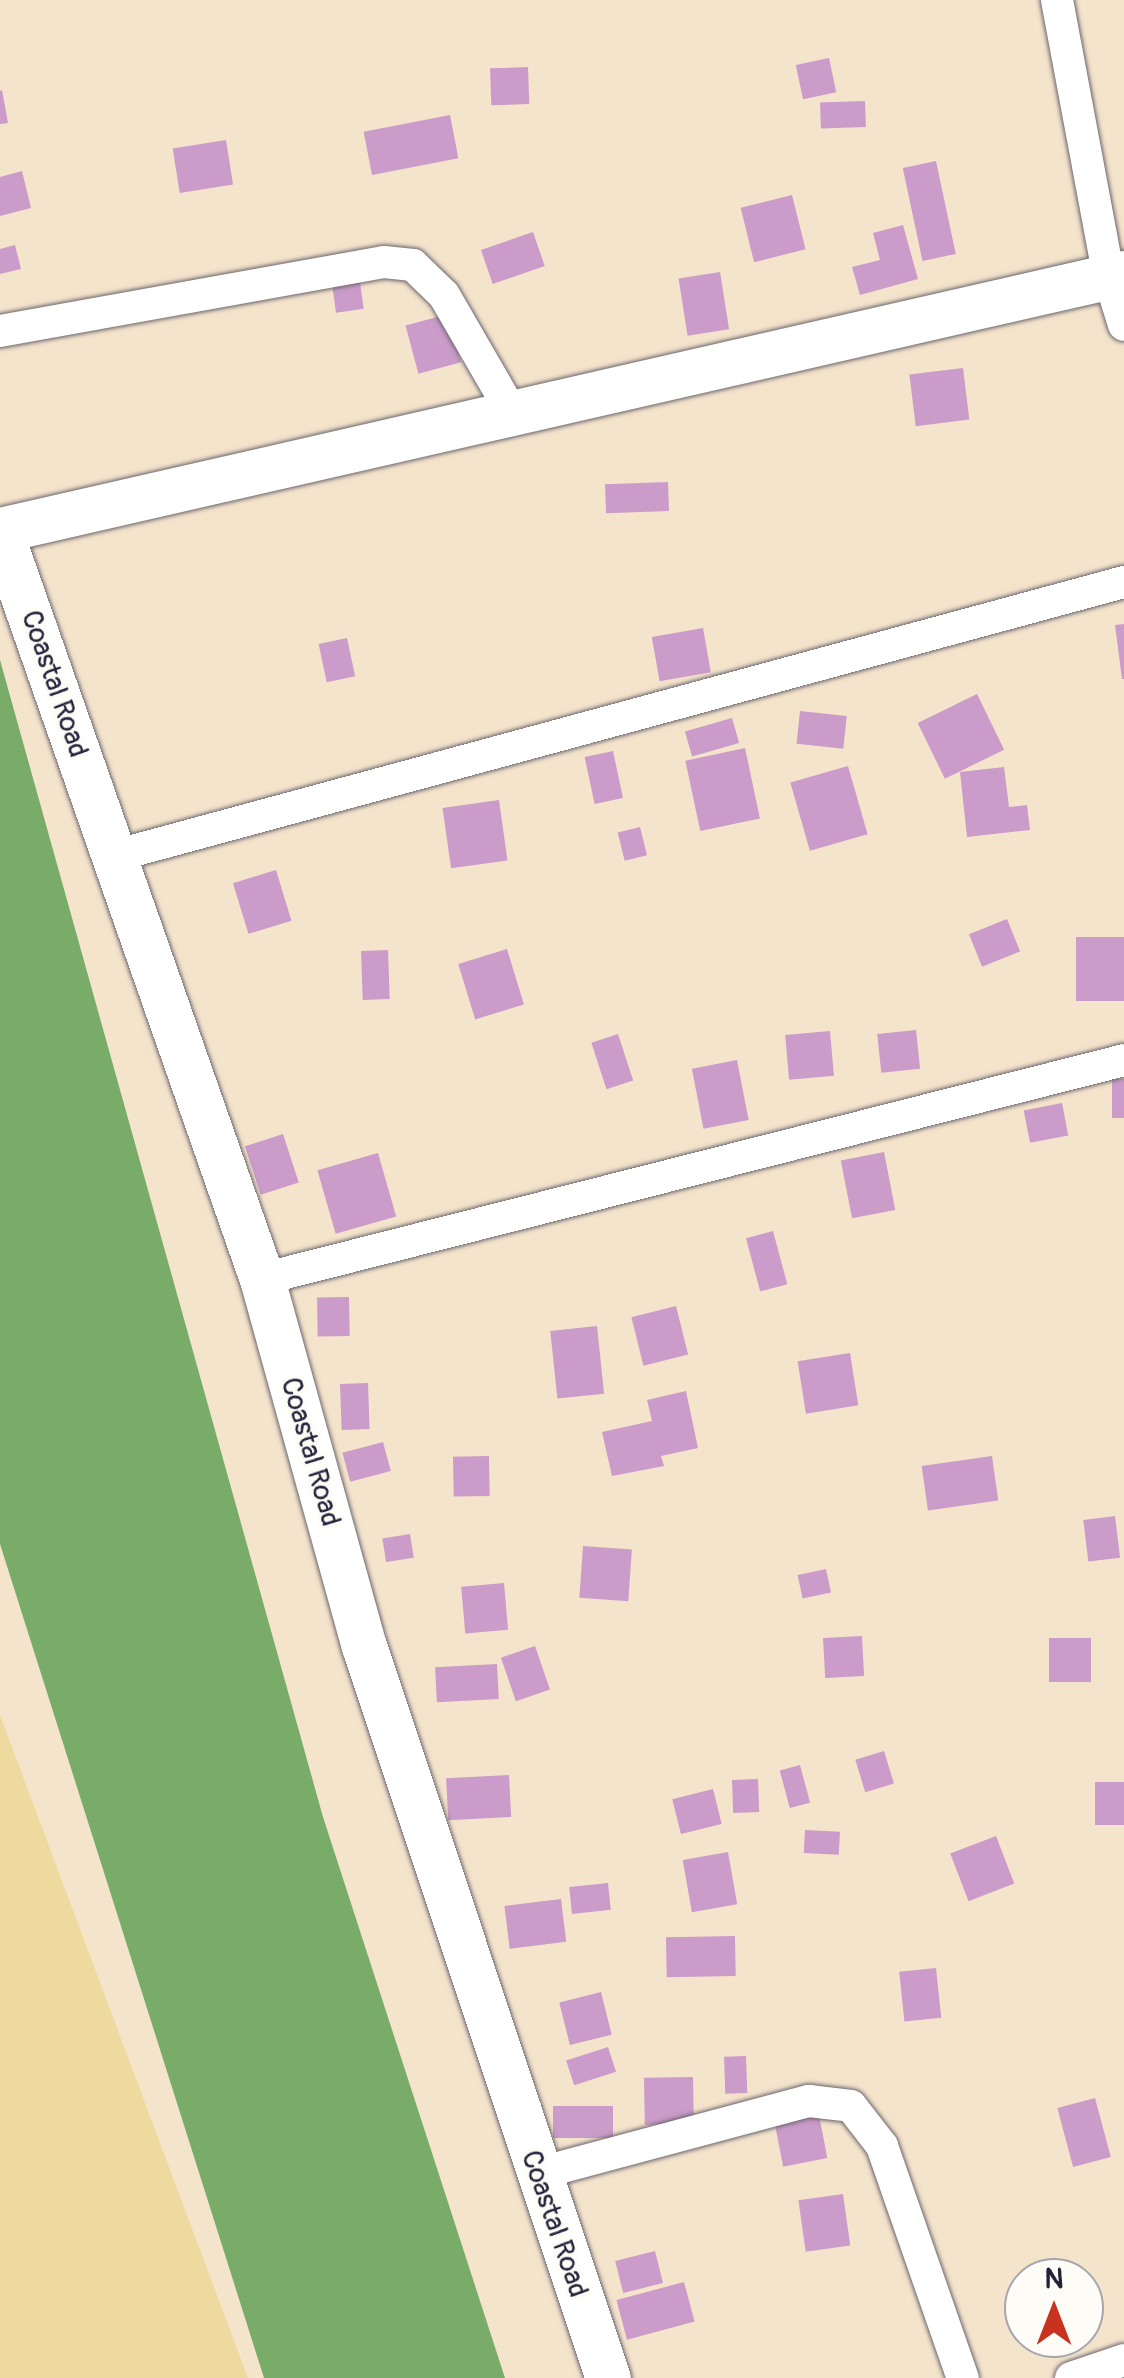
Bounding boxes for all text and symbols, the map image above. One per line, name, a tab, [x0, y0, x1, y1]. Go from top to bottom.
street label: Coastal Road	[13, 606, 95, 762]
street label: Coastal Road	[273, 1374, 347, 1530]
street label: Coastal Road	[513, 2146, 595, 2302]
north arrow	[1004, 2258, 1104, 2358]
text: N	[1045, 2262, 1063, 2297]

